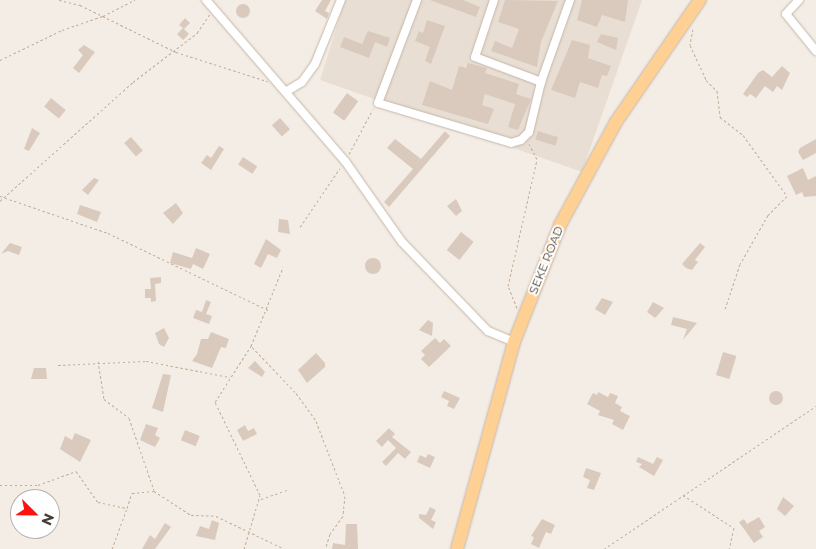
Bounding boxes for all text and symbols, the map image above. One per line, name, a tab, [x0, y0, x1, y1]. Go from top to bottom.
street label: SEKE ROAD	[526, 224, 566, 296]
north arrow	[10, 489, 60, 539]
text: N	[37, 511, 58, 528]

